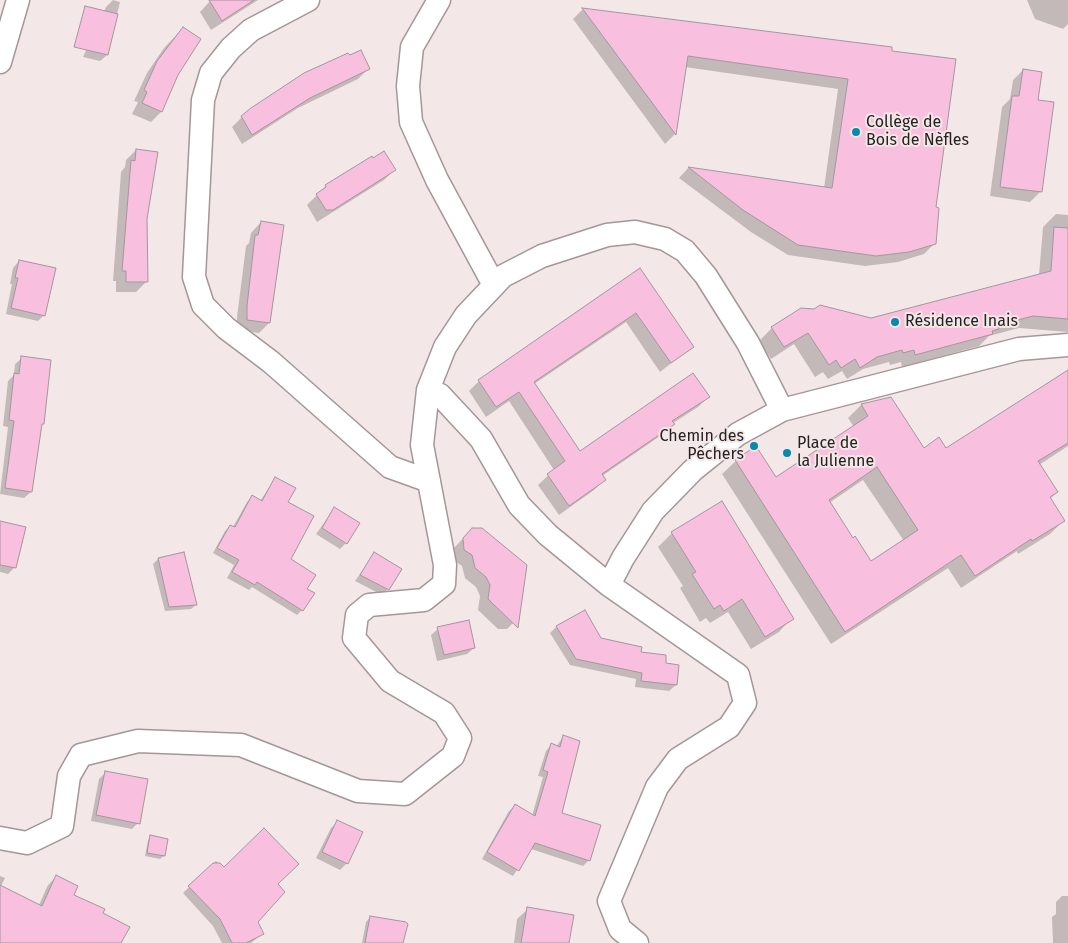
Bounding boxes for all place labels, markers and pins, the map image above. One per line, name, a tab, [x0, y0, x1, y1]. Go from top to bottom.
place label: Collège de Bois de Nèfles	[866, 113, 969, 151]
marker: Collège de Bois de Nèfles	[850, 126, 862, 138]
place label: Résidence Inais	[905, 312, 1018, 332]
marker: Résidence Inais	[889, 316, 901, 328]
place label: Chemin des Pêchers	[660, 427, 744, 465]
place label: Place de la Julienne	[797, 434, 874, 472]
marker: Chemin des Pêchers	[748, 440, 760, 452]
marker: Place de la Julienne	[781, 447, 793, 459]

